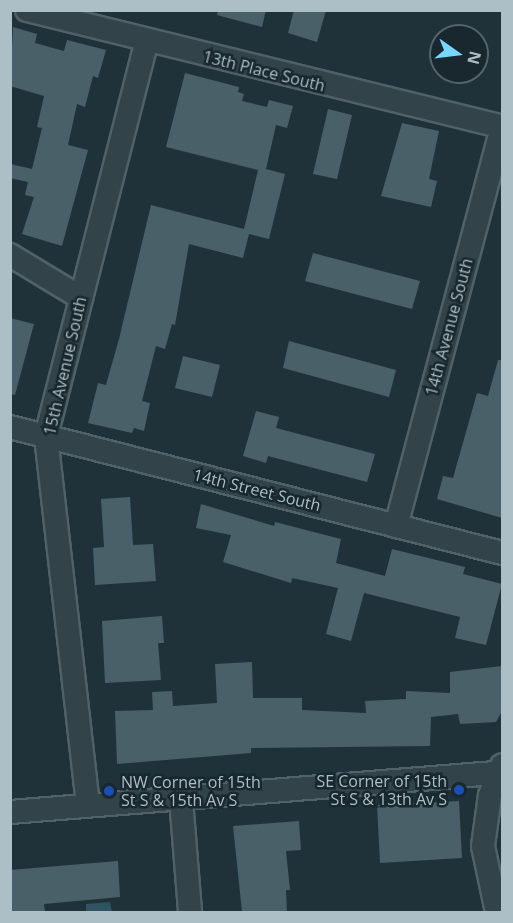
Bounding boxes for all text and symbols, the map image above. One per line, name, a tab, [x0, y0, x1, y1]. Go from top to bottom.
north arrow	[429, 24, 489, 84]
street label: 13th Place South	[201, 47, 327, 95]
text: N	[462, 49, 487, 67]
street label: 14th Avenue South	[421, 256, 477, 398]
street label: 15th Avenue South	[40, 295, 90, 437]
street label: 14th Street South	[191, 465, 323, 515]
place label: SE Corner of 15th St S & 13th Av S	[316, 771, 447, 809]
place label: NW Corner of 15th St S & 15th Av S	[121, 772, 261, 810]
marker: SE Corner of 15th St S & 13th Av S	[452, 783, 466, 797]
marker: NW Corner of 15th St S & 15th Av S	[102, 784, 116, 798]

